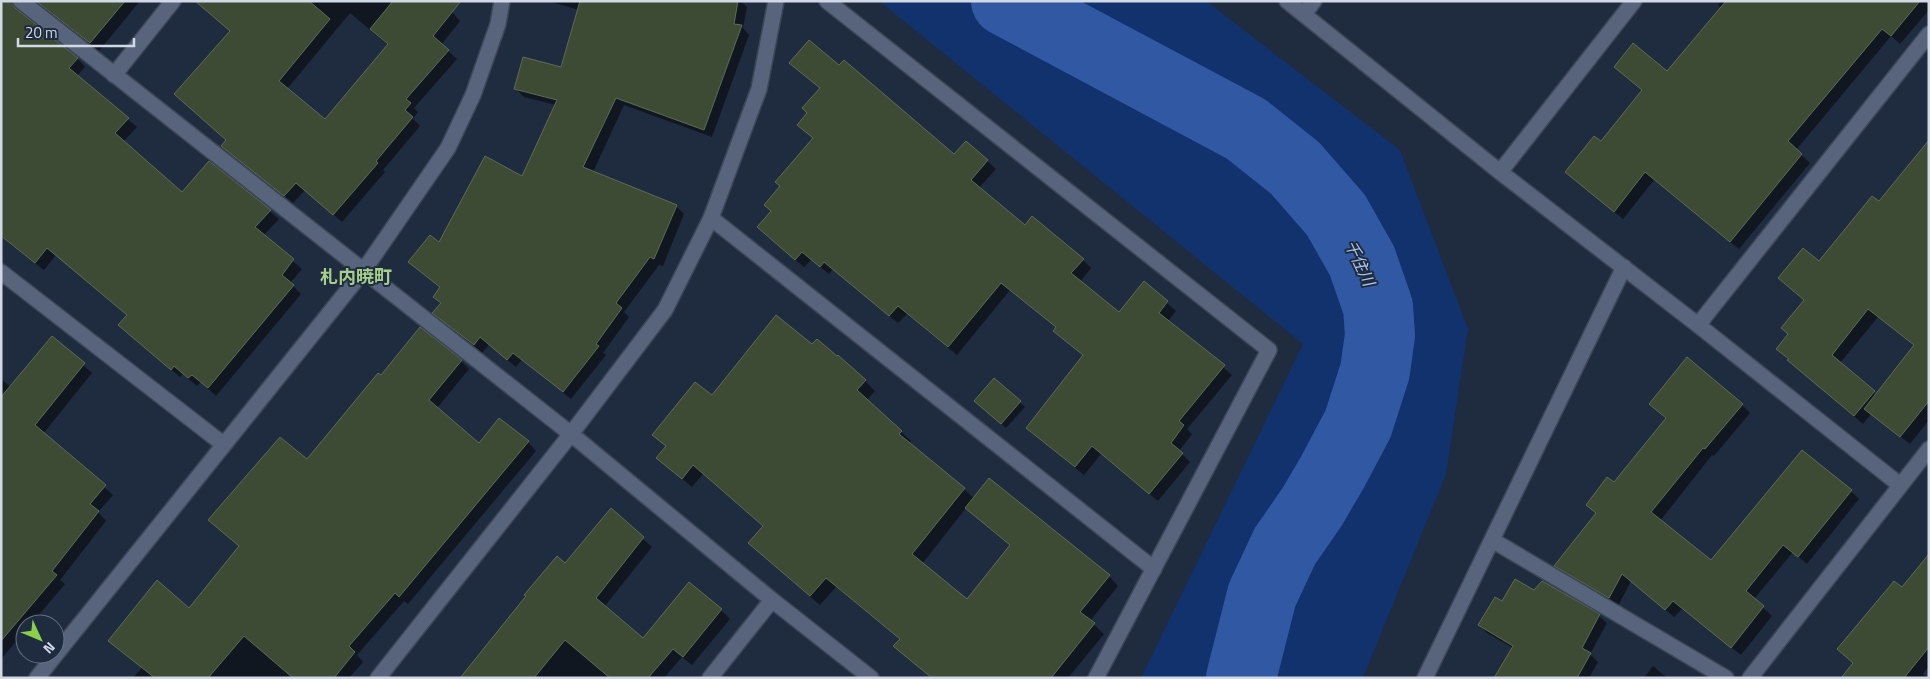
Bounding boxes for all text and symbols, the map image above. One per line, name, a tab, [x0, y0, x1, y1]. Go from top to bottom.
scale bar	[18, 15, 134, 47]
text: 20 m	[25, 21, 58, 44]
water label: 千住川	[1339, 236, 1382, 292]
district label: 札内暁町	[320, 263, 392, 290]
north arrow	[15, 614, 65, 664]
text: N	[39, 638, 61, 659]

